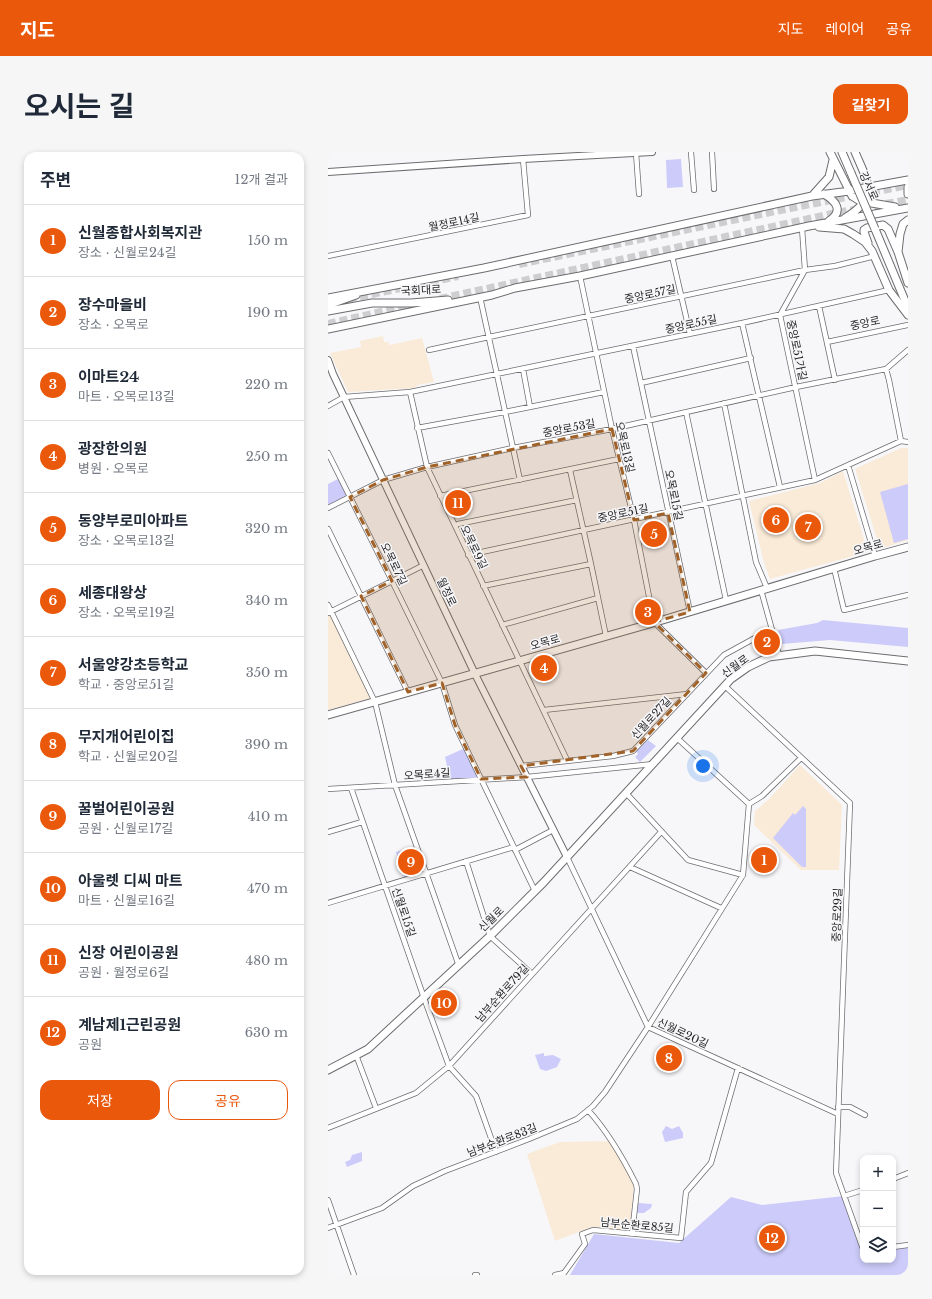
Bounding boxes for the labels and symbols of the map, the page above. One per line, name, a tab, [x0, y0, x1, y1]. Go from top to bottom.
street label: 강서로	[856, 169, 882, 203]
street label: 월정로14길	[427, 210, 481, 234]
street label: 국회대로	[400, 282, 442, 298]
street label: 중앙로57길	[623, 282, 677, 306]
street label: 중앙로55길	[664, 312, 718, 336]
street label: 중앙로	[849, 313, 881, 333]
street label: 중앙로51가길	[784, 318, 810, 382]
street label: 중앙로53길	[541, 416, 597, 440]
street label: 오목로13길	[612, 420, 638, 474]
street label: 오목로15길	[662, 468, 686, 522]
pin: 11	[445, 488, 471, 518]
street label: 중앙로51길	[596, 501, 650, 525]
pin: 6	[763, 505, 789, 535]
pin: 7	[795, 512, 821, 542]
pin: 5	[641, 519, 667, 549]
street label: 오목로9길	[457, 523, 491, 571]
street label: 오목로	[851, 536, 885, 558]
street label: 오목로7길	[378, 540, 410, 588]
street label: 월정로	[434, 575, 460, 609]
pin: 3	[635, 597, 661, 627]
pin: 2	[754, 627, 780, 657]
street label: 오목로	[528, 631, 562, 653]
street label: 신월로	[719, 651, 751, 681]
pin: 4	[531, 653, 557, 683]
street label: 신월로27길	[628, 694, 674, 742]
your location	[693, 756, 713, 776]
street label: 오목로4길	[403, 765, 451, 783]
pin: 1	[751, 845, 777, 875]
pin: 9	[398, 847, 424, 877]
street label: 신월로15길	[389, 885, 419, 939]
street label: 중앙로29길	[829, 888, 845, 942]
street label: 신월로	[475, 903, 507, 935]
street label: 남부순환로79길	[472, 961, 532, 1025]
pin: 10	[431, 988, 457, 1018]
street label: 신월로20길	[655, 1015, 711, 1051]
pin: 8	[656, 1043, 682, 1073]
street label: 남부순환로83길	[465, 1120, 539, 1160]
street label: 남부순환로85길	[600, 1215, 674, 1235]
pin: 12	[759, 1223, 785, 1253]

